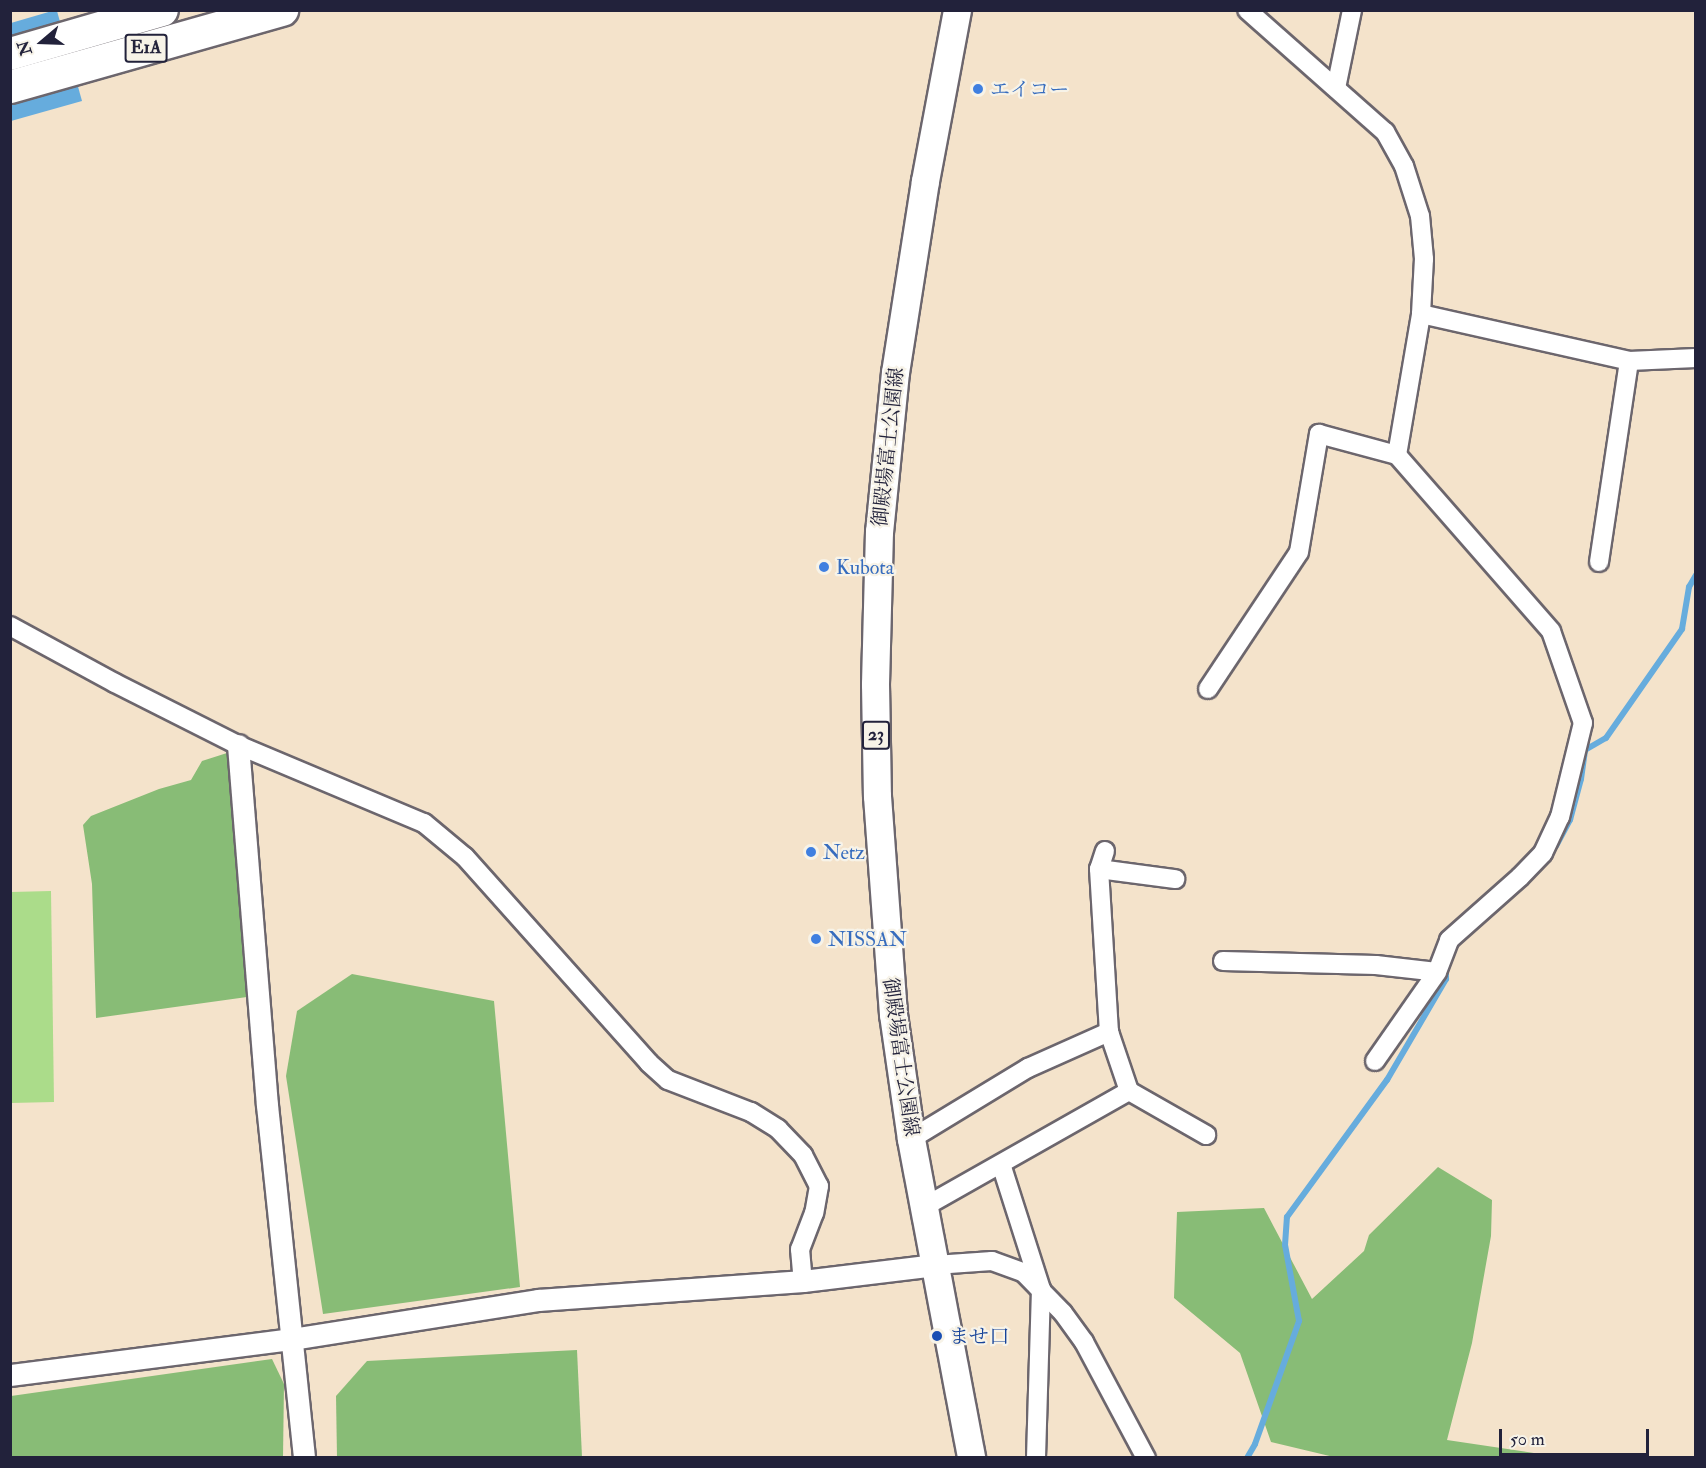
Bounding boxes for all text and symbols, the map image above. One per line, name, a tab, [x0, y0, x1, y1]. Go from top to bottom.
north arrow	[12, 12, 72, 72]
road number: E1A	[124, 33, 168, 63]
text: N	[13, 38, 37, 58]
place label: エイコー	[990, 77, 1070, 101]
marker: エイコー	[971, 82, 985, 96]
street label: 御殿場富士公園線	[868, 366, 908, 528]
place label: Kubota	[836, 555, 894, 579]
marker: Kubota	[817, 560, 831, 574]
road number: 23	[861, 720, 891, 750]
place label: Netz	[823, 840, 865, 864]
marker: Netz	[804, 845, 818, 859]
place label: NISSAN	[828, 927, 907, 951]
marker: NISSAN	[809, 932, 823, 946]
street label: 御殿場富士公園線	[878, 976, 924, 1138]
place label: ませ口	[949, 1324, 1009, 1348]
marker: ませ口	[930, 1329, 944, 1343]
scale bar	[1502, 1417, 1652, 1455]
text: 50 m	[1510, 1428, 1545, 1451]

